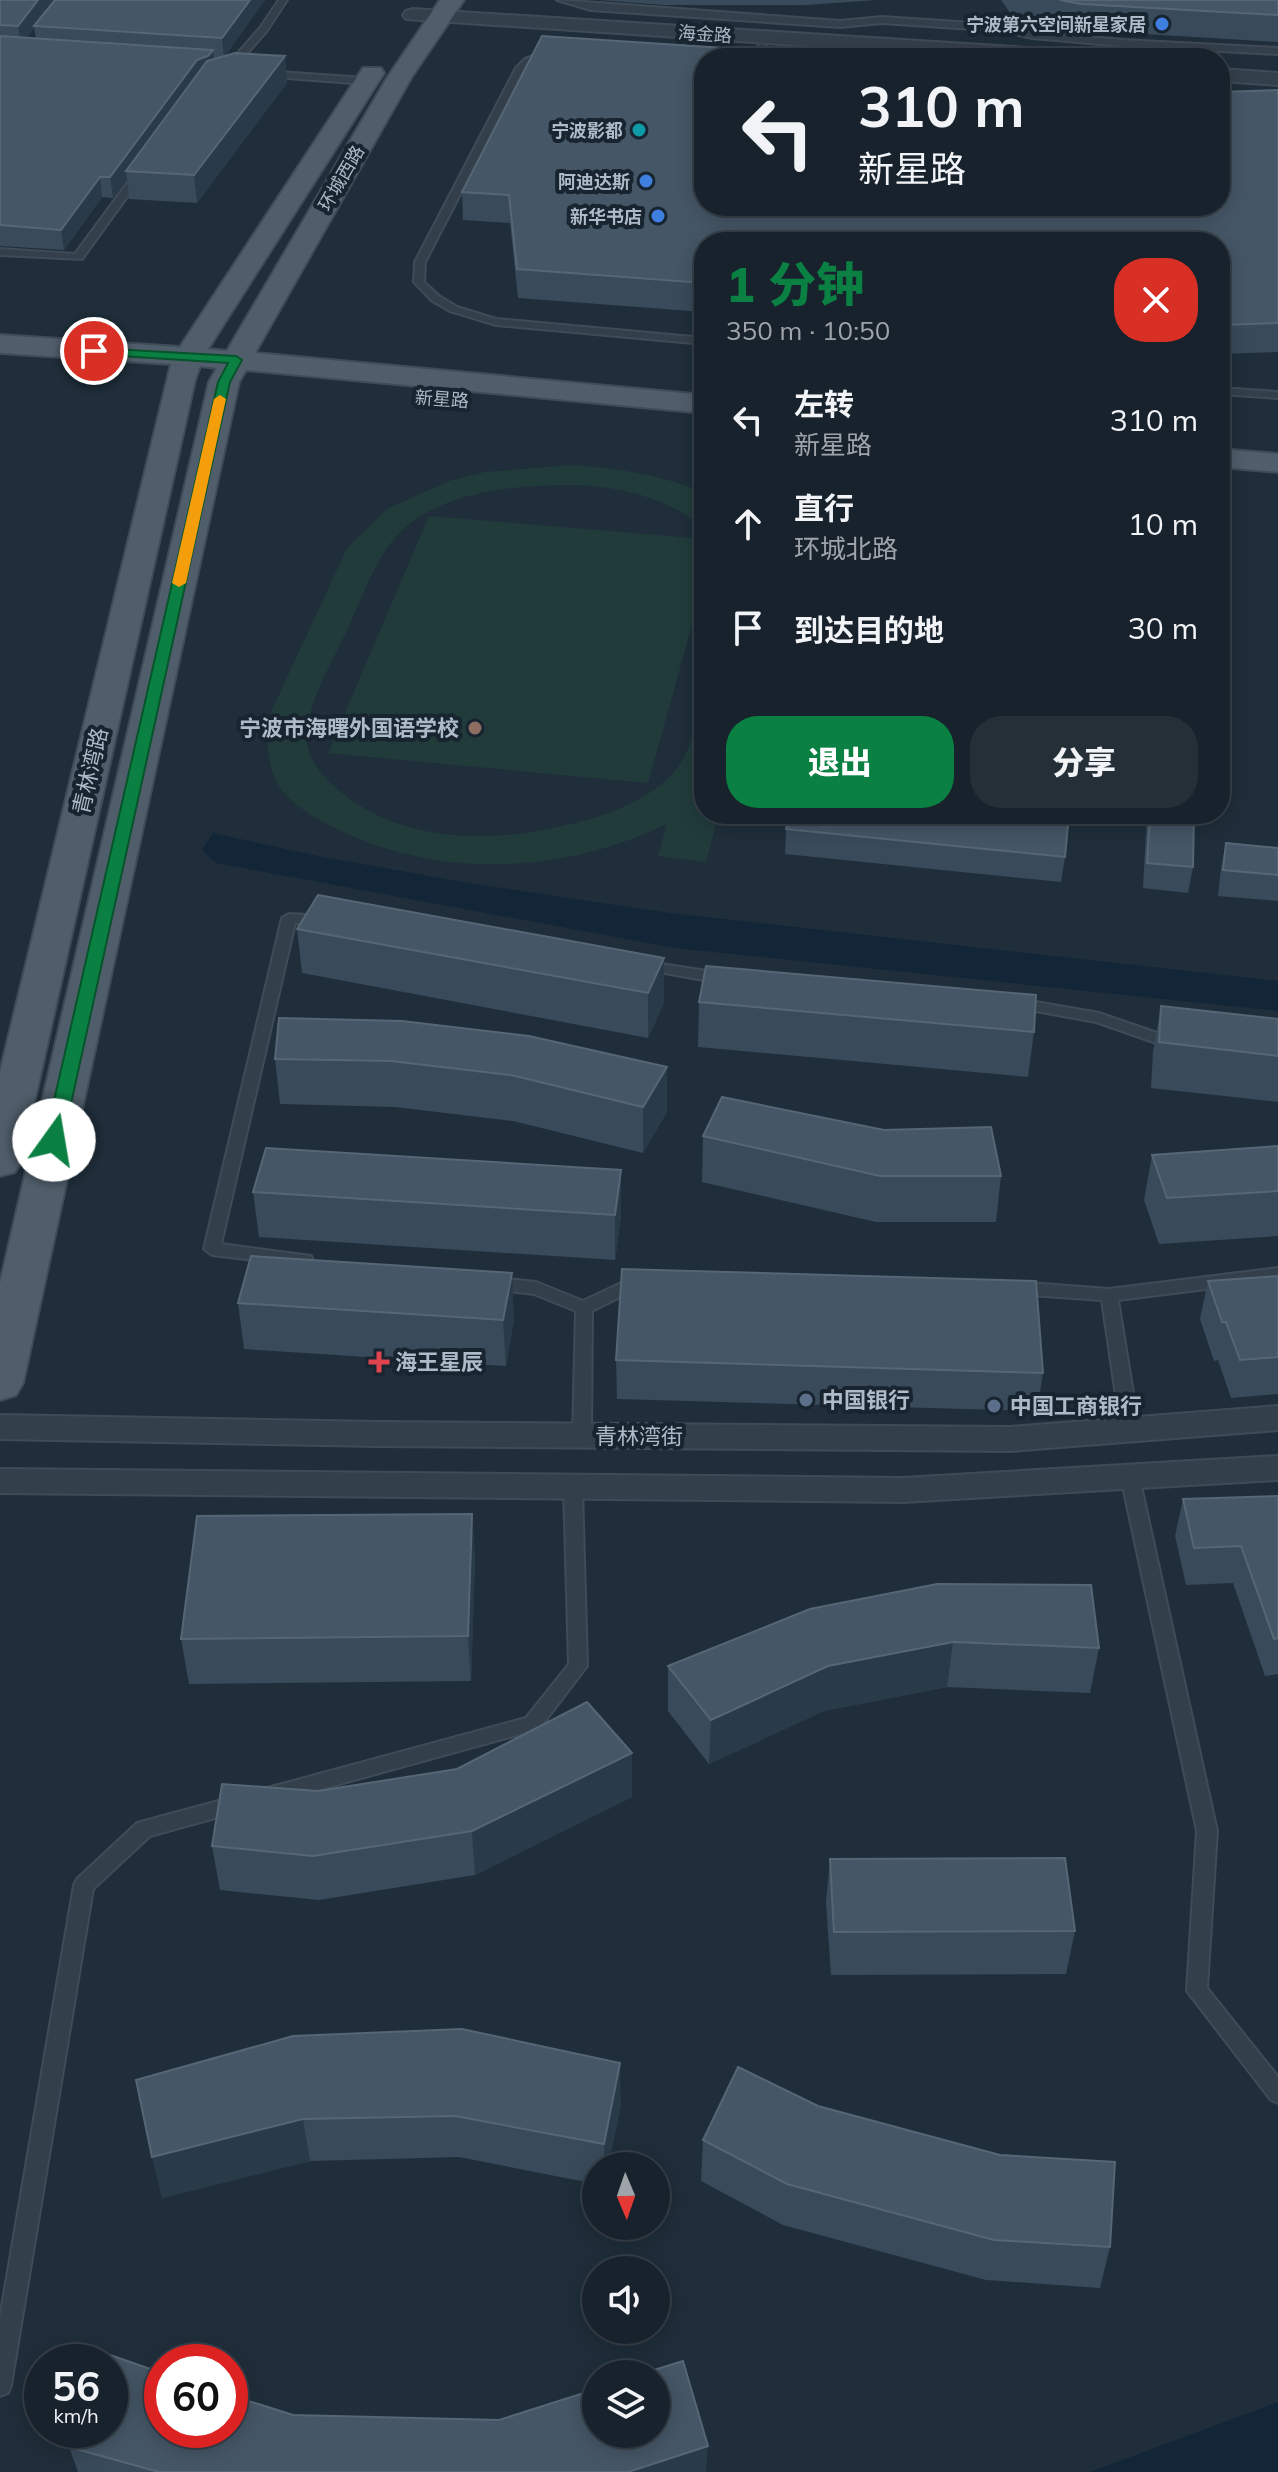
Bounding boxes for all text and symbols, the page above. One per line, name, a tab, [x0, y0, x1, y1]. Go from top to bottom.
place label: 宁波第六空间新星家居	[966, 13, 1146, 36]
marker: 宁波第六空间新星家居	[1153, 15, 1171, 33]
street label: 海金路	[677, 21, 733, 47]
text: 310 m	[858, 71, 1025, 141]
icon: left	[726, 80, 830, 184]
place label: 宁波影都	[551, 119, 623, 142]
marker: 宁波影都	[630, 121, 648, 139]
street label: 环城西路	[313, 141, 369, 215]
text: 新星路	[858, 146, 966, 191]
place label: 阿迪达斯	[558, 170, 630, 193]
marker: 阿迪达斯	[637, 172, 655, 190]
place label: 新华书店	[570, 205, 642, 228]
marker: 新华书店	[649, 207, 667, 225]
text: 1 分钟	[726, 254, 864, 314]
button: close	[1114, 258, 1198, 342]
text: 350 m · 10:50	[726, 314, 890, 347]
pin	[60, 317, 128, 385]
icon: arrive	[72, 329, 116, 373]
text: 左转	[794, 385, 854, 423]
street label: 新星路	[414, 386, 470, 412]
icon: left	[726, 398, 770, 442]
text: 310 m	[1110, 401, 1198, 439]
text: 新星路	[794, 428, 872, 461]
text: 直行	[794, 489, 854, 527]
icon: ahead	[726, 502, 770, 546]
text: 10 m	[1128, 505, 1198, 543]
text: 环城北路	[794, 532, 898, 565]
icon: arrive	[726, 606, 770, 650]
text: 30 m	[1128, 609, 1198, 647]
text: 到达目的地	[794, 611, 944, 649]
place label: 宁波市海曙外国语学校	[239, 714, 459, 742]
button: 退出	[726, 716, 954, 808]
button: 分享	[970, 716, 1198, 808]
marker: 宁波市海曙外国语学校	[466, 719, 484, 737]
street label: 青林湾路	[66, 725, 114, 817]
position arrow	[12, 1098, 96, 1182]
place label: 海王星辰	[395, 1348, 483, 1376]
marker: 海王星辰	[370, 1353, 388, 1371]
place label: 中国银行	[822, 1386, 910, 1414]
marker: 中国银行	[797, 1391, 815, 1409]
place label: 中国工商银行	[1010, 1392, 1142, 1420]
marker: 中国工商银行	[985, 1397, 1003, 1415]
street label: 青林湾街	[595, 1422, 683, 1450]
north arrow	[582, 2152, 670, 2240]
map controls	[582, 2152, 670, 2448]
button: sound	[582, 2256, 670, 2344]
speed limit sign: 60	[144, 2344, 248, 2448]
button: layers	[582, 2360, 670, 2448]
text: 56	[52, 2361, 100, 2411]
text: km/h	[53, 2403, 99, 2428]

